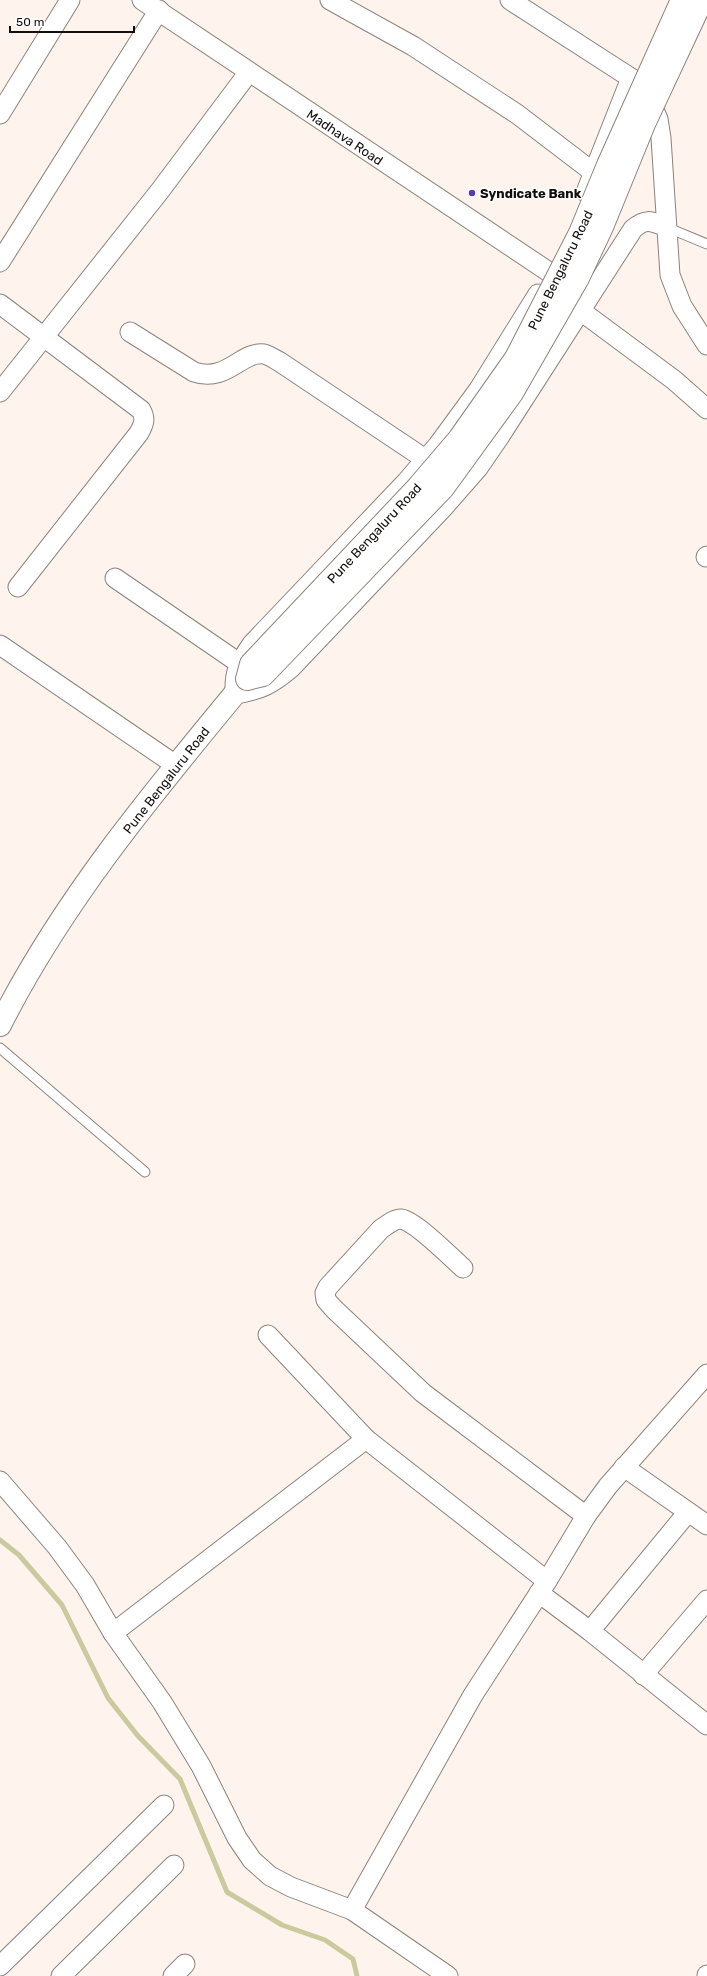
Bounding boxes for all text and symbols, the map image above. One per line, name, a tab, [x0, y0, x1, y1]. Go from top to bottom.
scale bar	[10, 8, 134, 34]
text: 50 m	[16, 15, 44, 29]
street label: Madhava Road	[304, 107, 386, 168]
place label: Syndicate Bank	[480, 186, 582, 201]
marker: Syndicate Bank	[467, 188, 477, 198]
street label: Pune Bengaluru Road	[525, 208, 597, 333]
street label: Pune Bengaluru Road	[324, 480, 425, 587]
street label: Pune Bengaluru Road	[120, 724, 213, 837]

